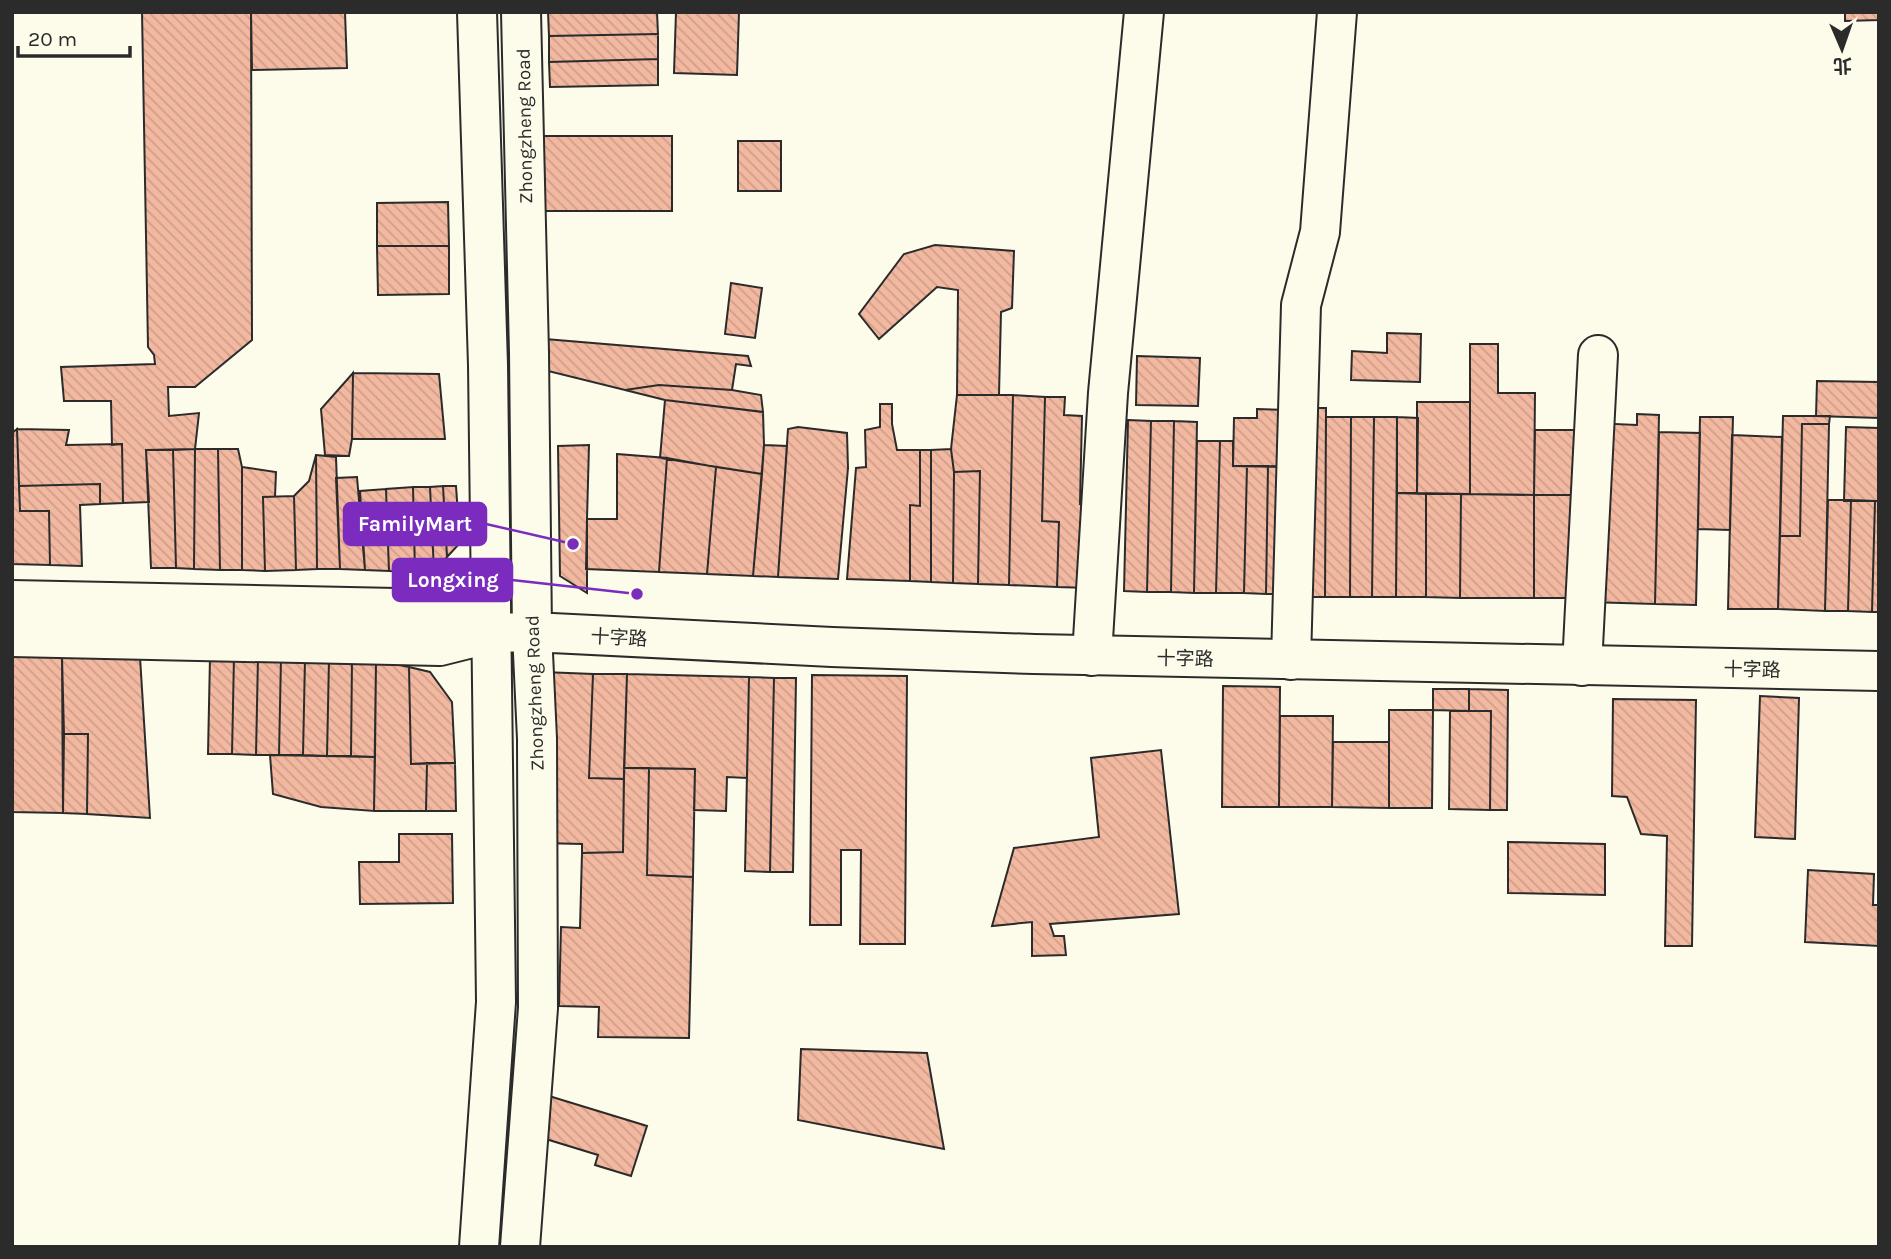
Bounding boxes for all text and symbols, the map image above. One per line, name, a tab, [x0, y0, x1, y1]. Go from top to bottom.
scale bar	[18, 14, 130, 58]
north arrow	[1807, 14, 1877, 84]
text: 20 m	[28, 27, 77, 51]
street label: Zhongzheng Road	[513, 48, 537, 204]
text: 北	[1833, 54, 1852, 76]
callout: FamilyMart	[344, 503, 486, 545]
text: FamilyMart	[358, 512, 472, 536]
callout: Longxing	[393, 559, 512, 601]
text: Longxing	[407, 568, 499, 592]
street label: Zhongzheng Road	[521, 615, 549, 771]
street label: 十字路	[590, 626, 648, 650]
street label: 十字路	[1156, 648, 1214, 670]
street label: 十字路	[1723, 659, 1781, 681]

